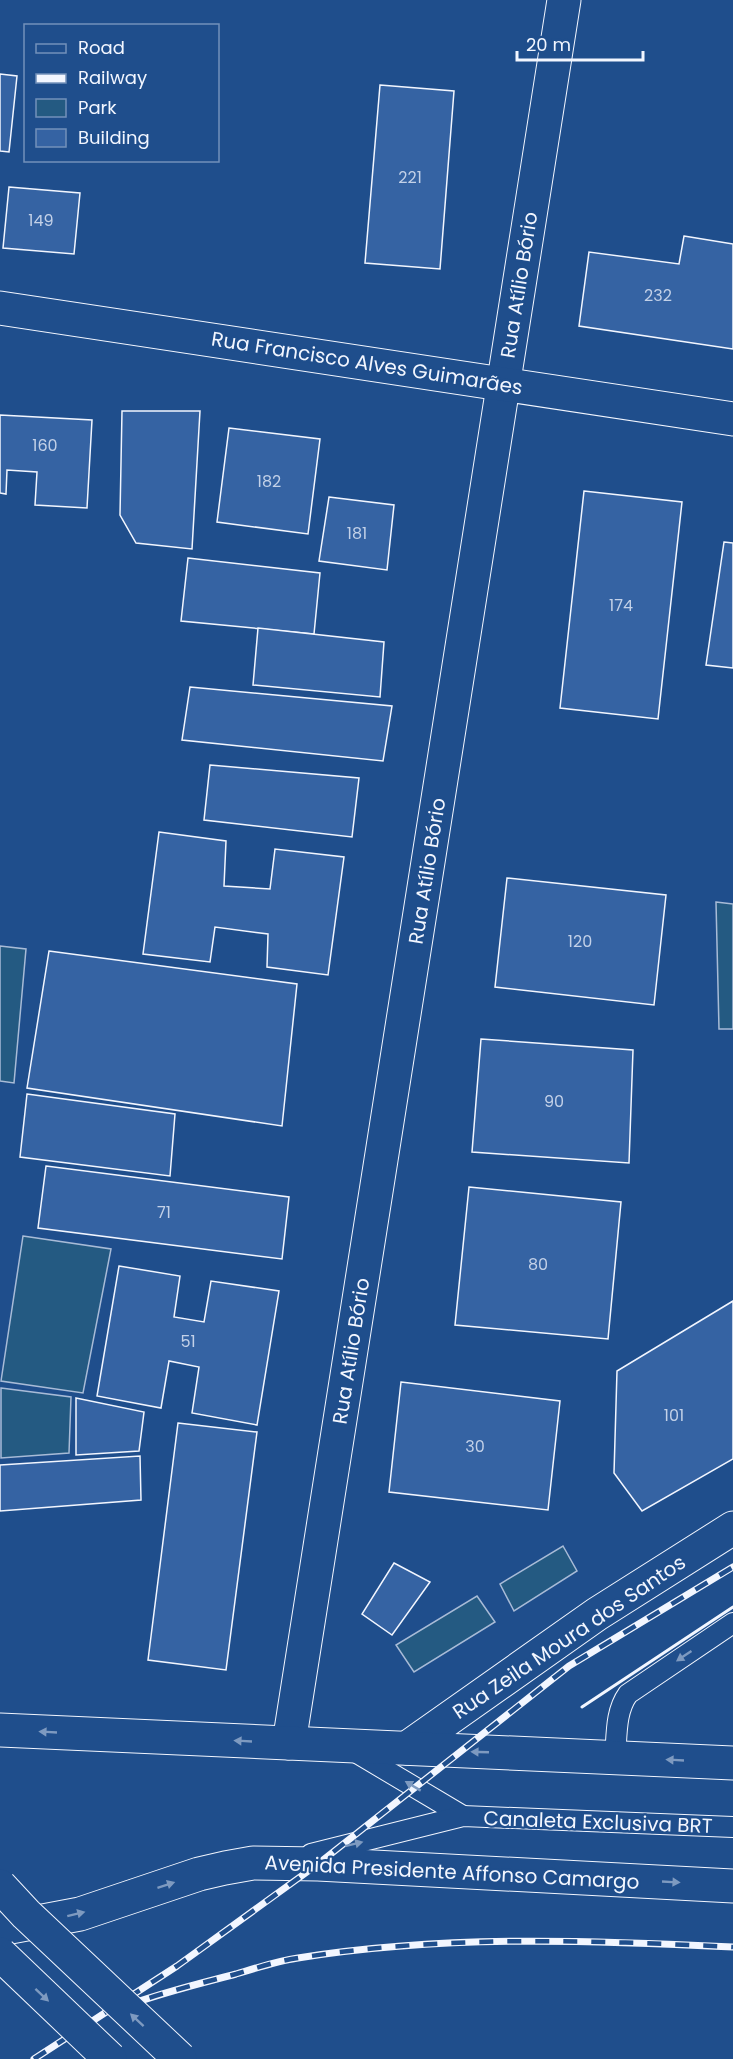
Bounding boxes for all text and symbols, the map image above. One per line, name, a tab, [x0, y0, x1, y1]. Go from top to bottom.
legend	[24, 24, 219, 162]
scale bar	[517, 24, 643, 62]
text: 20 m	[526, 32, 571, 57]
text: Road	[78, 35, 125, 60]
text: Railway	[78, 65, 147, 90]
text: Park	[78, 95, 117, 120]
text: Building	[78, 125, 150, 150]
house number: 221	[398, 166, 422, 189]
house number: 149	[28, 209, 54, 232]
street label: Rua Atílio Bório	[494, 210, 544, 360]
house number: 232	[644, 284, 672, 307]
street label: Rua Francisco Alves Guimarães	[210, 325, 524, 401]
house number: 160	[32, 434, 58, 457]
house number: 182	[257, 470, 281, 493]
house number: 181	[347, 522, 367, 545]
house number: 174	[609, 594, 633, 617]
street label: Rua Atílio Bório	[402, 796, 452, 946]
house number: 120	[568, 930, 592, 953]
house number: 90	[544, 1090, 564, 1113]
house number: 71	[157, 1201, 171, 1224]
house number: 80	[528, 1253, 548, 1276]
street label: Rua Atílio Bório	[326, 1276, 376, 1426]
house number: 51	[180, 1330, 196, 1353]
house number: 101	[664, 1404, 684, 1427]
house number: 30	[465, 1435, 485, 1458]
street label: Rua Zeila Moura dos Santos	[447, 1548, 691, 1726]
one-way arrow	[677, 1650, 693, 1662]
one-way arrow	[39, 1727, 58, 1737]
one-way arrow	[233, 1736, 252, 1745]
one-way arrow	[470, 1747, 489, 1756]
one-way arrow	[665, 1756, 684, 1765]
one-way arrow	[405, 1781, 421, 1792]
street label: Canaleta Exclusiva BRT	[483, 1804, 713, 1840]
one-way arrow	[345, 1838, 363, 1848]
street label: Avenida Presidente Affonso Camargo	[264, 1848, 640, 1896]
one-way arrow	[661, 1878, 680, 1887]
one-way arrow	[157, 1880, 175, 1890]
one-way arrow	[68, 1909, 86, 1918]
one-way arrow	[34, 1988, 49, 2001]
one-way arrow	[130, 2013, 144, 2027]

